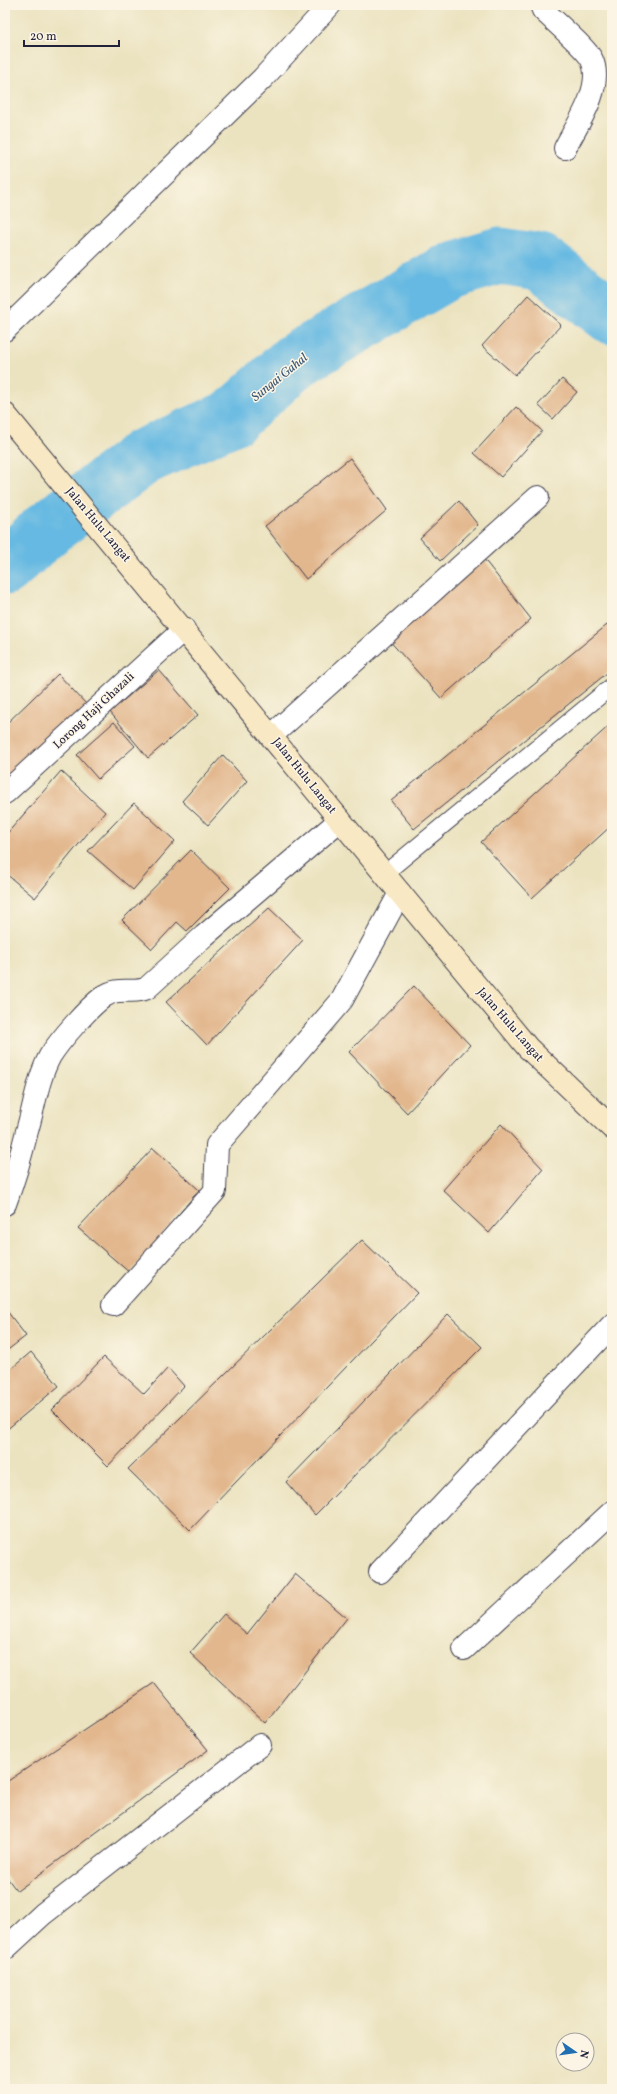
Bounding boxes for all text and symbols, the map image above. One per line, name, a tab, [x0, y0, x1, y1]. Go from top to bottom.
scale bar	[24, 22, 119, 48]
text: 20 m	[30, 29, 57, 45]
water label: Sungai Gahal	[248, 349, 313, 406]
street label: Jalan Hulu Langat	[62, 484, 134, 566]
street label: Lorong Haji Ghazali	[50, 669, 138, 753]
street label: Jalan Hulu Langat	[268, 735, 340, 817]
street label: Jalan Hulu Langat	[473, 984, 547, 1066]
north arrow	[555, 2032, 595, 2072]
text: N	[575, 2048, 591, 2059]

